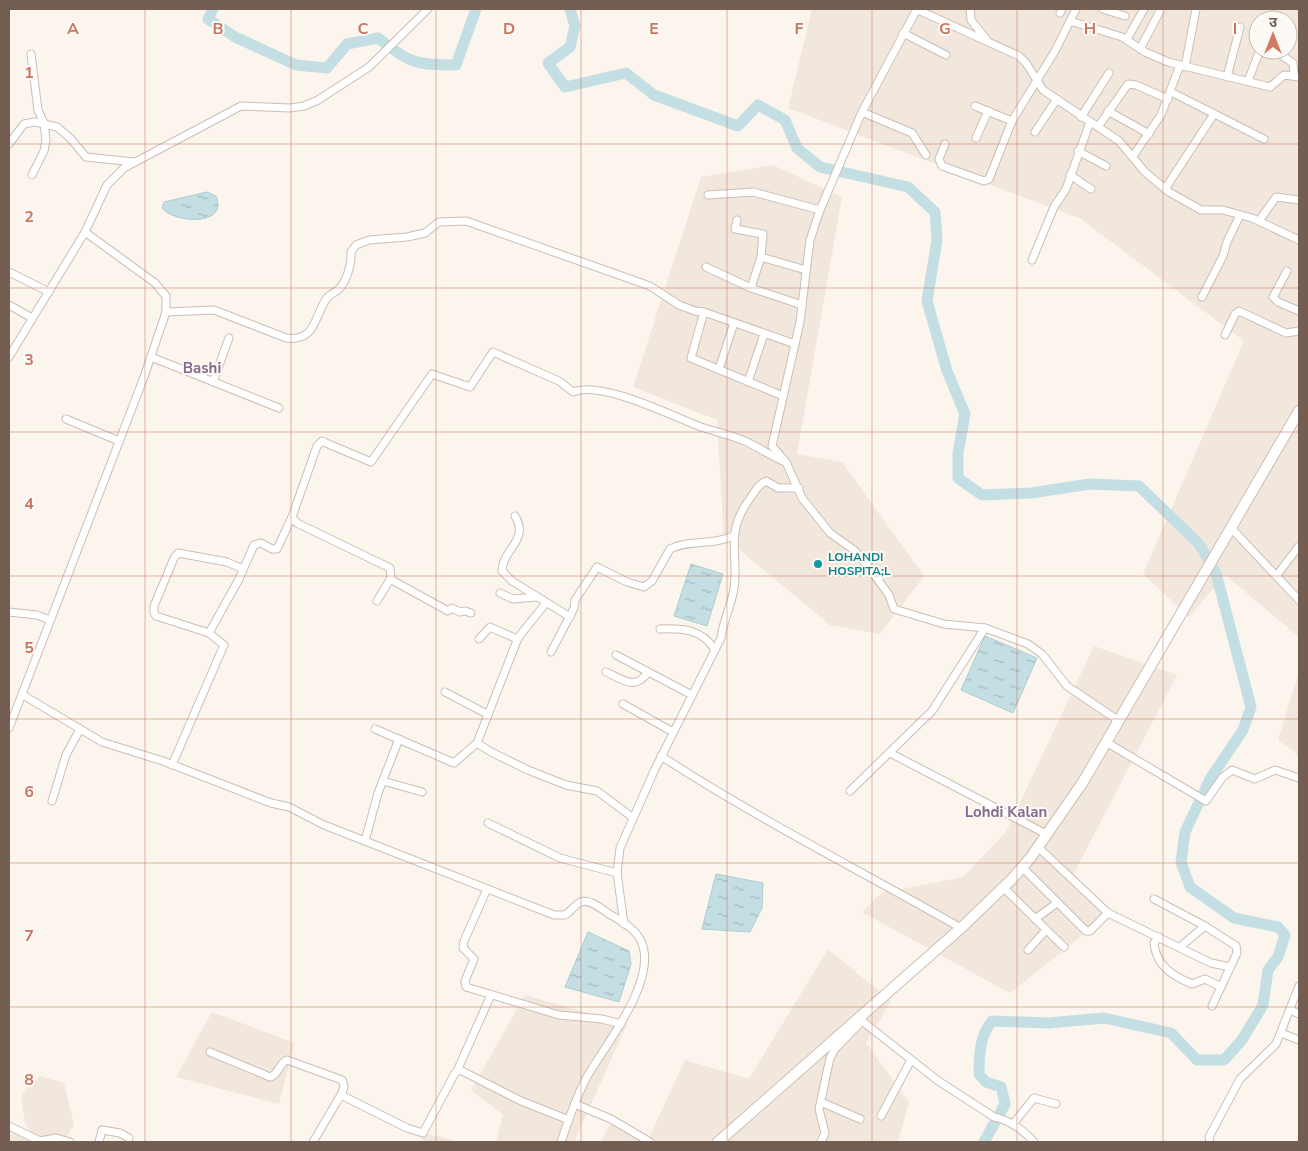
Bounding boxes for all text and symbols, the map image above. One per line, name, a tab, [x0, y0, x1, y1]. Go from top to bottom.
north arrow	[1248, 10, 1298, 60]
text: उ	[1269, 13, 1278, 32]
text: A	[67, 18, 79, 40]
text: B	[212, 18, 224, 40]
text: C	[358, 18, 369, 40]
text: D	[503, 18, 515, 40]
text: E	[649, 18, 659, 40]
text: F	[795, 18, 804, 40]
text: G	[939, 18, 951, 40]
text: H	[1084, 18, 1096, 40]
text: I	[1233, 18, 1237, 40]
text: 1	[24, 62, 34, 84]
text: 2	[24, 206, 34, 228]
text: 3	[24, 349, 34, 371]
district label: Bashi	[183, 358, 221, 378]
text: 4	[24, 493, 34, 515]
place label: LOHANDI HOSPITA;L	[828, 549, 891, 579]
marker: LOHANDI HOSPITA;L	[812, 558, 824, 570]
text: 5	[24, 637, 34, 659]
text: 6	[24, 781, 34, 803]
district label: Lohdi Kalan	[965, 802, 1047, 822]
text: 7	[24, 925, 34, 947]
text: 8	[24, 1069, 34, 1091]

